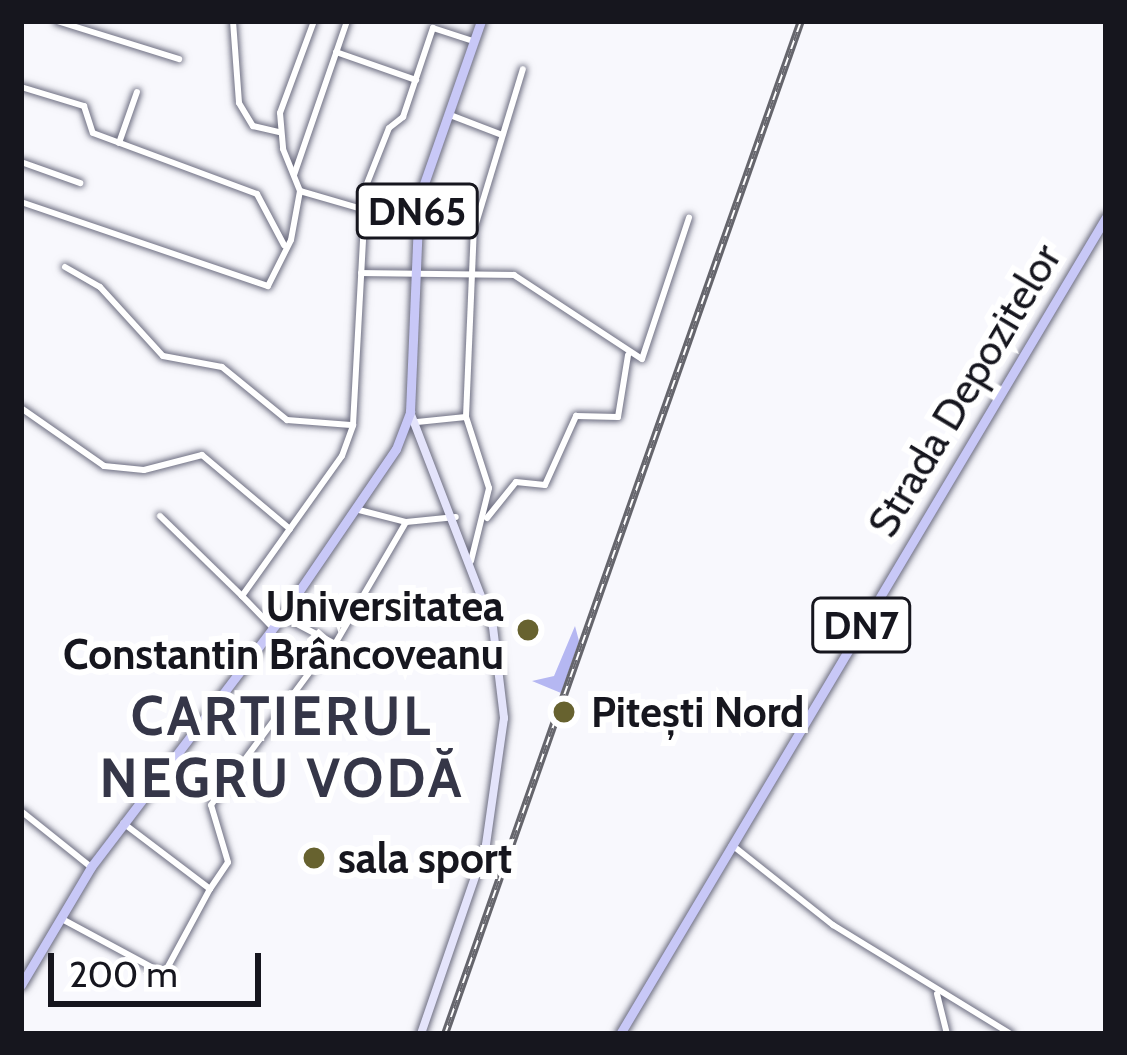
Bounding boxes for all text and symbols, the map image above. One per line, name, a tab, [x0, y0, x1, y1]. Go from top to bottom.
road number: DN65	[354, 178, 480, 244]
street label: Strada Depozitelor	[857, 235, 1071, 545]
place label: Universitatea Constantin Brâncoveanu	[63, 581, 504, 680]
road number: DN7	[810, 592, 912, 658]
marker: Universitatea Constantin Brâncoveanu	[515, 617, 541, 643]
district label: CARTIERUL NEGRU VODĂ	[100, 684, 464, 810]
place label: Pitești Nord	[591, 687, 804, 737]
marker: Pitești Nord	[548, 696, 580, 728]
place label: sala sport	[338, 833, 512, 883]
marker: sala sport	[301, 845, 327, 871]
scale bar	[54, 929, 267, 1003]
text: 200 m	[69, 952, 178, 996]

